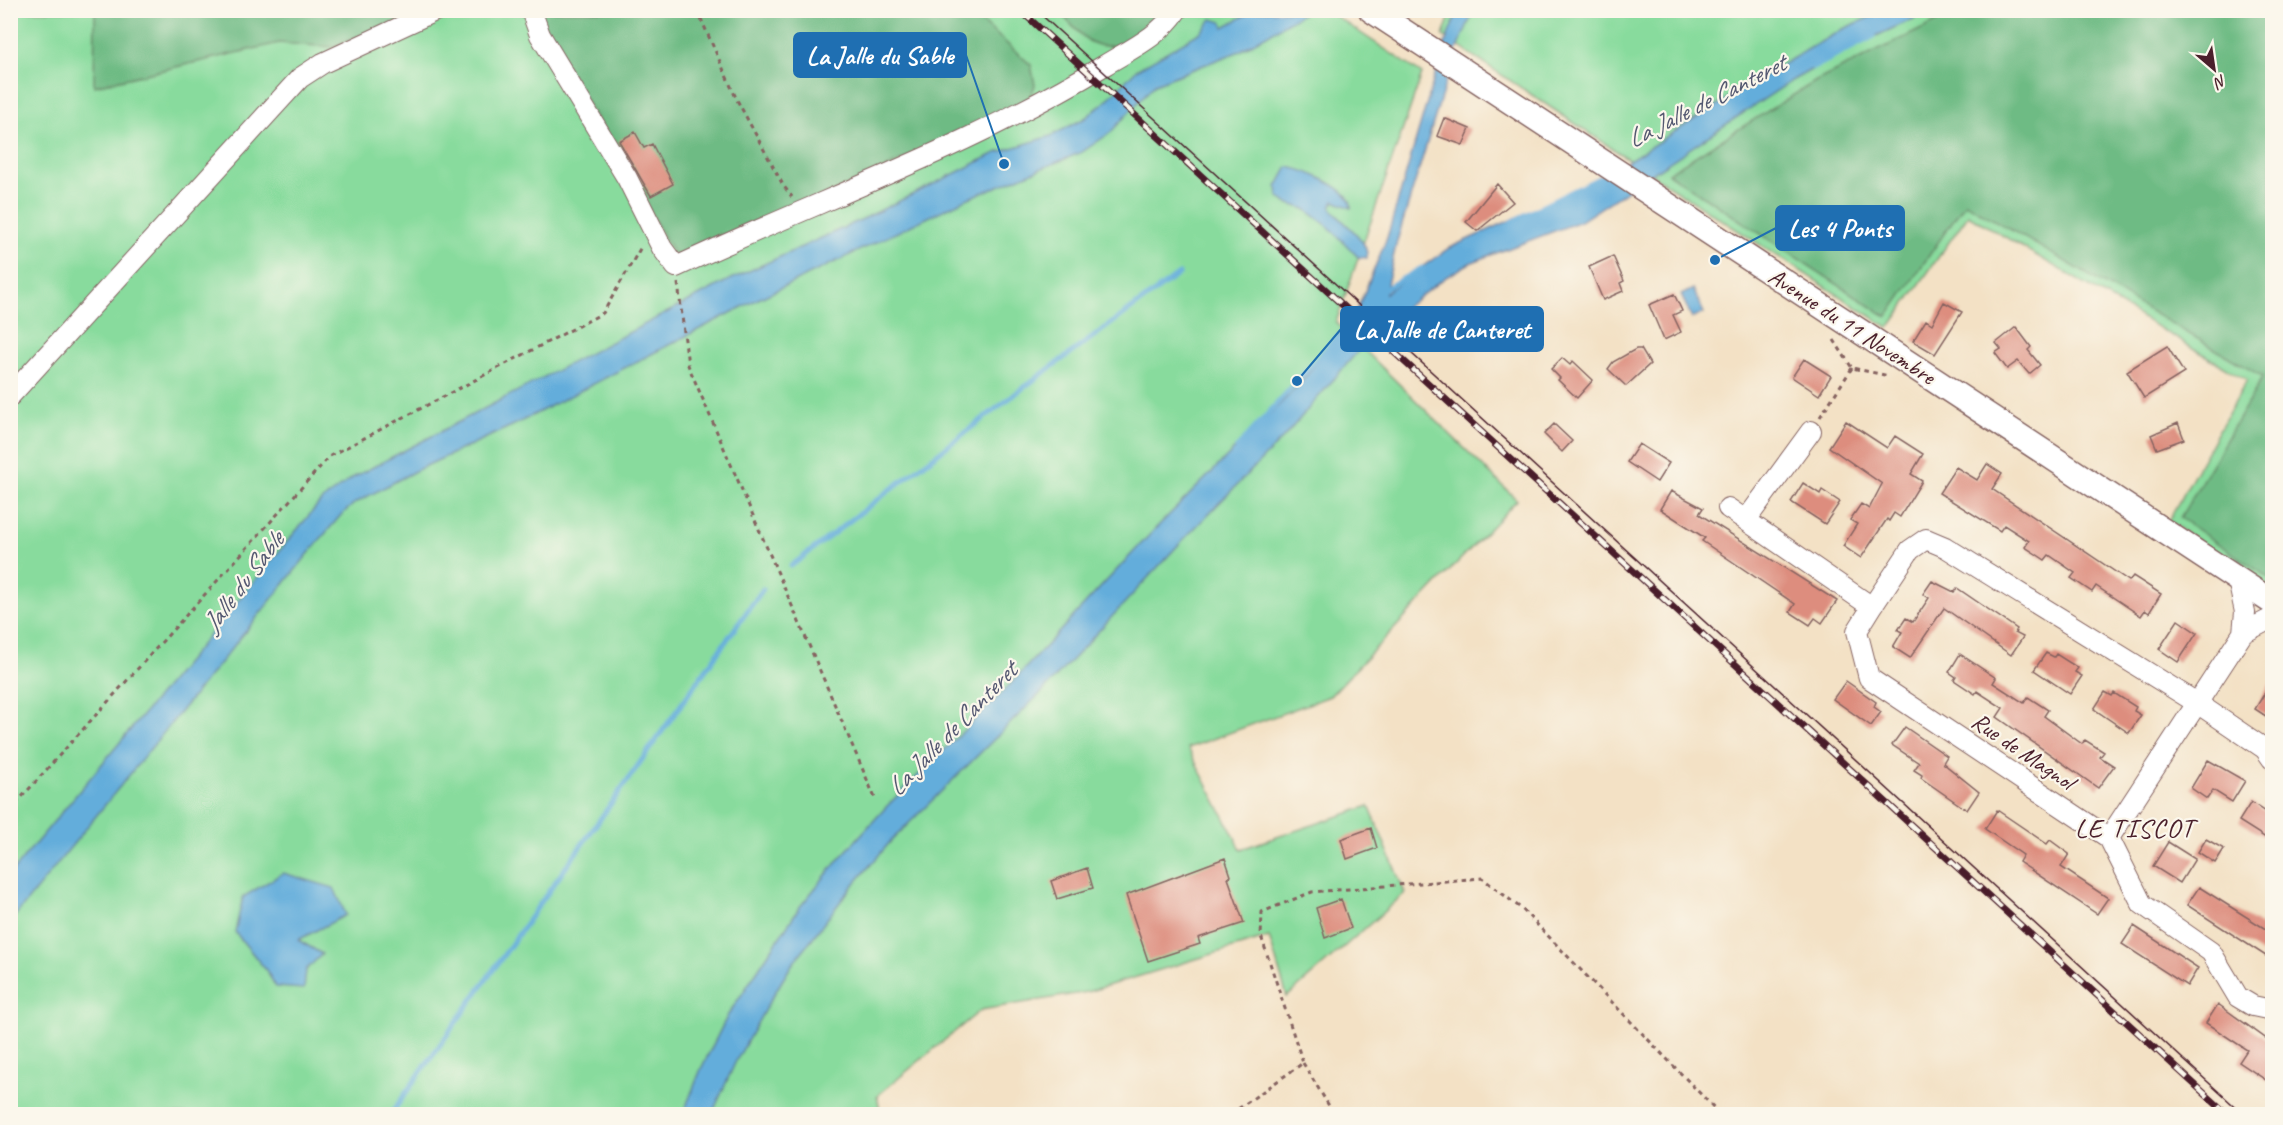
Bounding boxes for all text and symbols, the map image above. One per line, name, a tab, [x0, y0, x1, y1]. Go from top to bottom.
callout: La Jalle du Sable	[794, 33, 966, 77]
text: La Jalle du Sable	[807, 39, 956, 72]
north arrow	[2184, 39, 2244, 99]
water label: La Jalle de Canteret	[1621, 44, 1796, 155]
text: N	[2209, 70, 2230, 94]
callout: Les 4 Ponts	[1776, 206, 1904, 250]
text: Les 4 Ponts	[1788, 212, 1895, 245]
street label: Avenue du 11 Novembre	[1763, 261, 1943, 392]
callout: La Jalle de Canteret	[1341, 307, 1543, 351]
text: La Jalle de Canteret	[1354, 313, 1533, 346]
water label: Jalle du Sable	[194, 523, 293, 640]
water label: La Jalle de Canteret	[880, 651, 1028, 803]
street label: Rue de Magnol	[1966, 706, 2083, 798]
district label: LE TISCOT	[2075, 811, 2199, 845]

